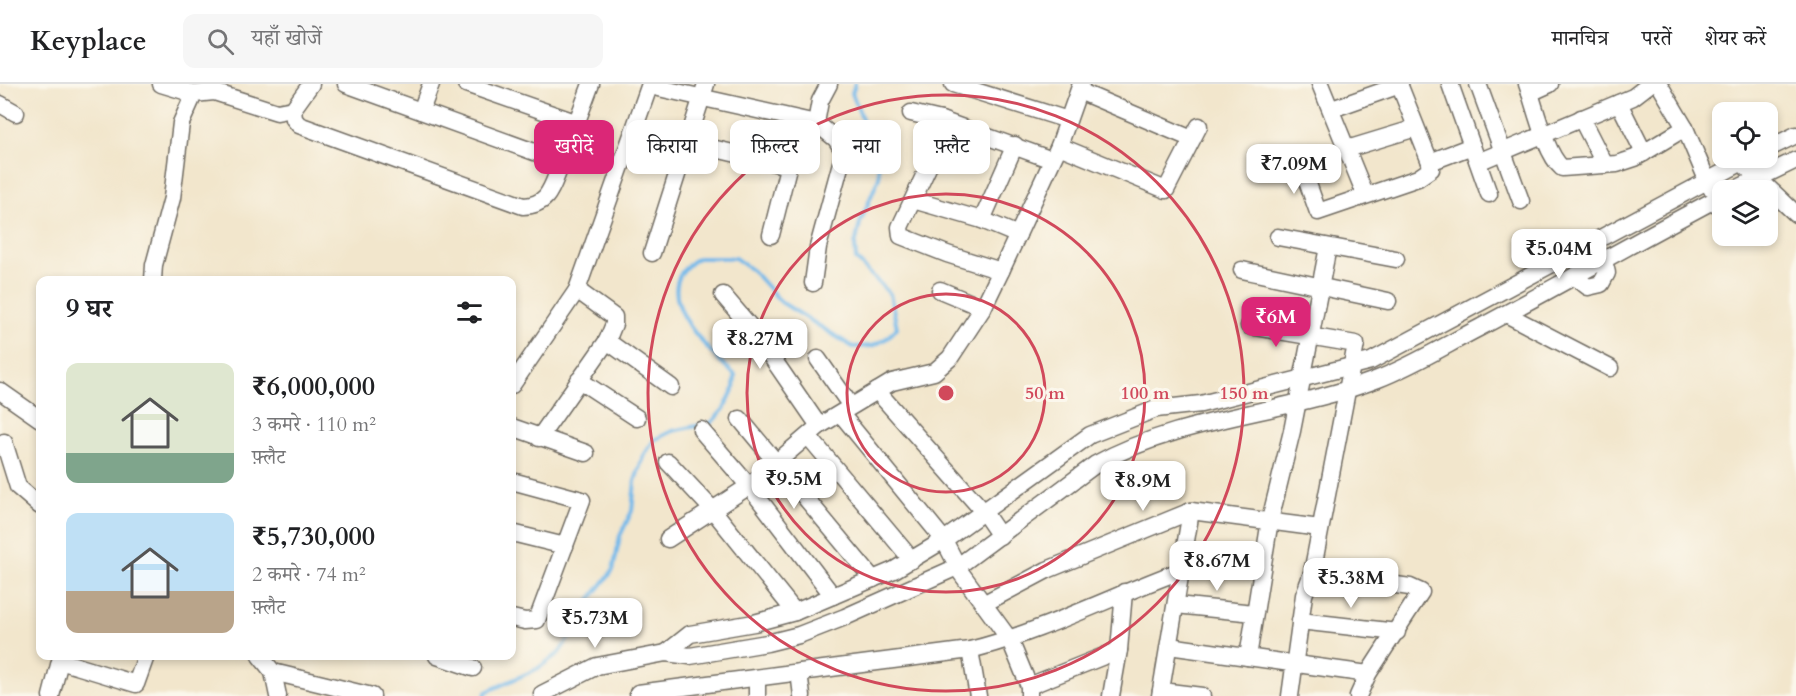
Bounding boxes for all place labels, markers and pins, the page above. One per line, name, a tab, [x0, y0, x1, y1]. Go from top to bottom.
pin: ₹7.09M	[1245, 144, 1343, 195]
pin: ₹5.04M	[1510, 229, 1608, 280]
pin: ₹6M	[1247, 297, 1305, 348]
pin: ₹8.27M	[711, 319, 809, 370]
centre of rings	[936, 383, 956, 403]
pin: ₹9.5M	[752, 459, 836, 510]
pin: ₹8.9M	[1101, 461, 1185, 512]
pin: ₹8.67M	[1168, 541, 1266, 592]
pin: ₹5.38M	[1302, 558, 1400, 609]
pin: ₹5.73M	[546, 598, 644, 649]

